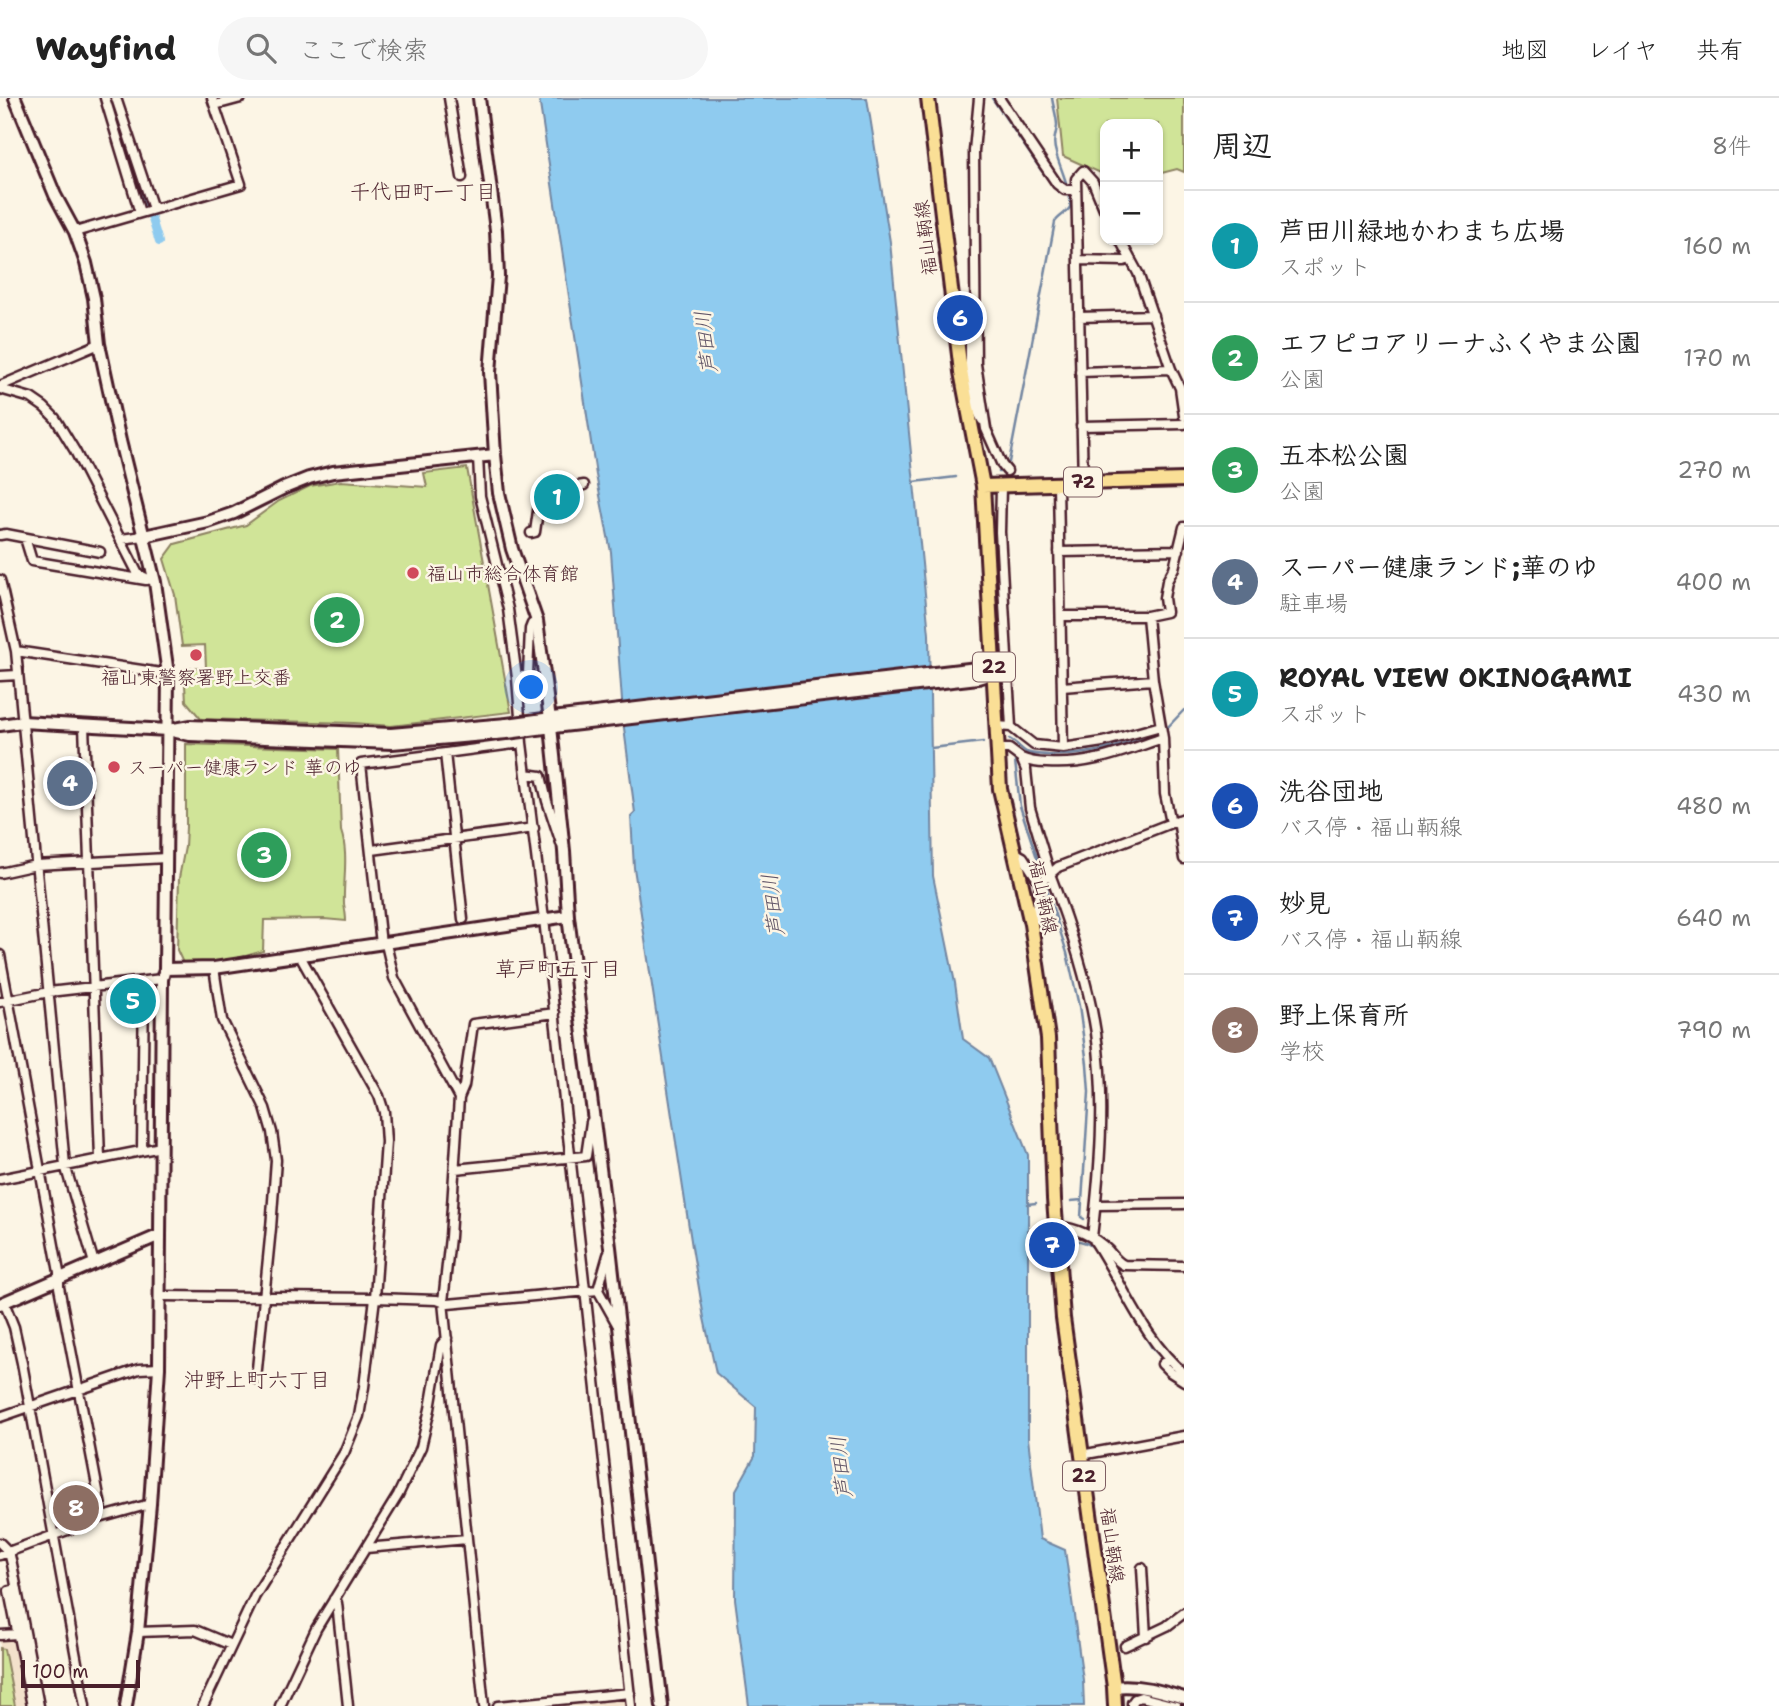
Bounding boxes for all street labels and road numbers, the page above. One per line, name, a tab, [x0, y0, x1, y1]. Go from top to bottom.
street label: 福山鞆線	[908, 199, 943, 277]
road number: 72	[1064, 468, 1102, 496]
road number: 22	[973, 652, 1015, 682]
street label: 福山鞆線	[1023, 857, 1064, 937]
road number: 22	[1063, 1462, 1105, 1490]
street label: 福山鞆線	[1095, 1506, 1130, 1584]

